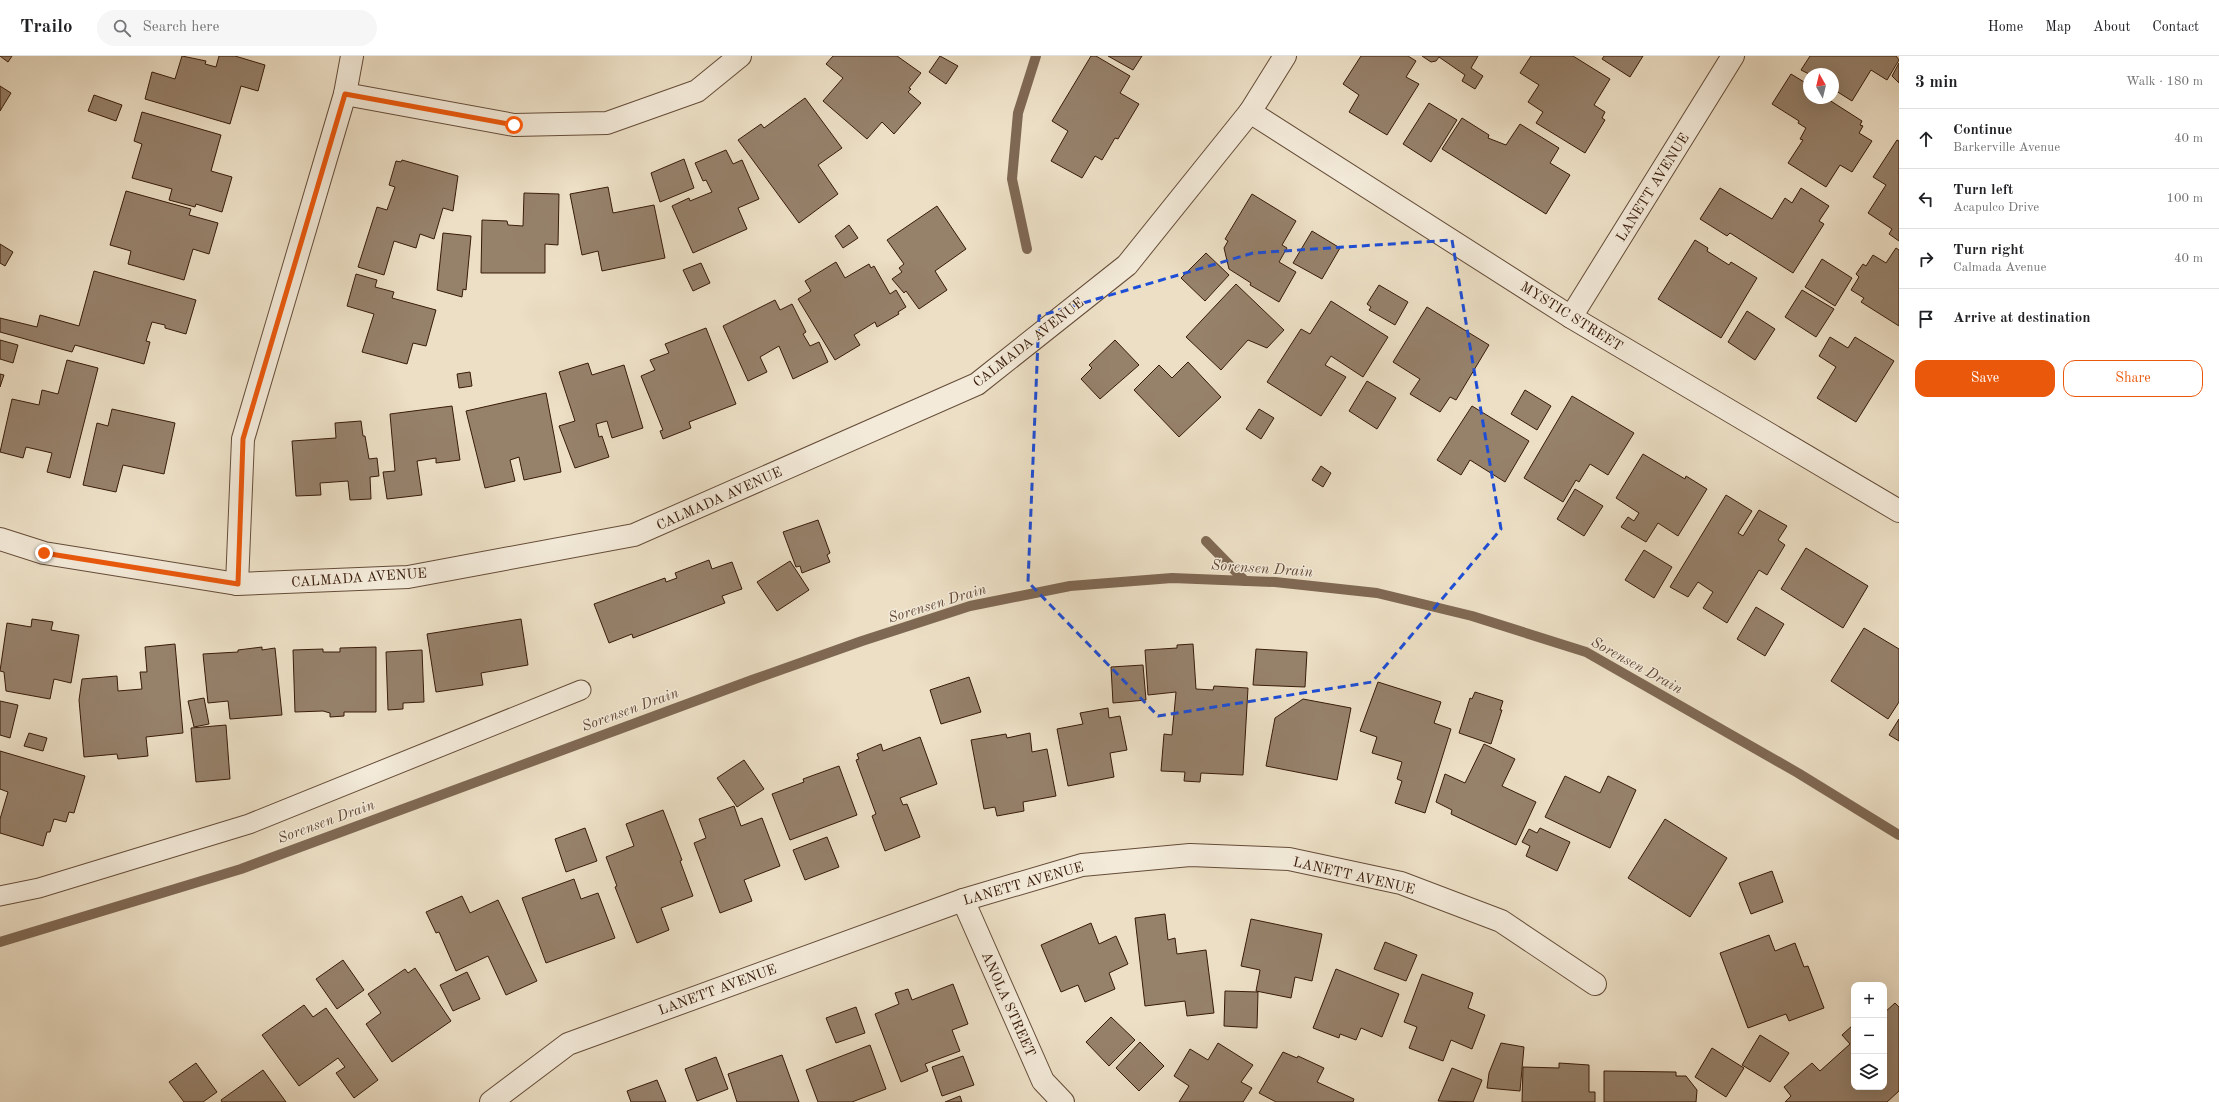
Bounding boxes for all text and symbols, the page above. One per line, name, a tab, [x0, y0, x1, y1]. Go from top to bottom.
search box	[97, 10, 377, 46]
icon: search	[111, 17, 133, 39]
text: Trailo	[20, 18, 73, 37]
text: Search here	[143, 20, 219, 35]
text: Home	[1988, 20, 2023, 34]
text: Map	[2045, 20, 2071, 34]
text: About	[2093, 20, 2130, 34]
text: Contact	[2152, 20, 2199, 34]
north arrow	[1803, 68, 1839, 104]
text: 3 min	[1915, 74, 1958, 91]
text: Walk · 180 m	[2126, 75, 2203, 88]
route start	[505, 116, 523, 134]
text: Continue	[1953, 123, 2012, 138]
icon: ahead	[1915, 128, 1937, 150]
street label: LANETT AVENUE	[1614, 131, 1692, 244]
text: 40 m	[2174, 132, 2203, 145]
text: Barkerville Avenue	[1953, 141, 2060, 154]
text: Turn left	[1953, 183, 2013, 198]
icon: left	[1915, 188, 1937, 210]
text: 100 m	[2166, 192, 2203, 205]
text: Acapulco Drive	[1953, 201, 2039, 214]
text: Turn right	[1953, 243, 2024, 258]
icon: right	[1915, 248, 1937, 270]
text: 40 m	[2174, 252, 2203, 265]
text: Calmada Avenue	[1953, 261, 2047, 274]
street label: MYSTIC STREET	[1518, 280, 1625, 354]
street label: CALMADA AVENUE	[971, 295, 1087, 390]
icon: arrive	[1915, 308, 1937, 330]
text: Arrive at destination	[1953, 311, 2091, 326]
button: Save	[1915, 360, 2055, 397]
button: Share	[2063, 360, 2203, 397]
street label: CALMADA AVENUE	[654, 465, 784, 533]
route end	[35, 544, 53, 562]
water label: Sorensen Drain	[1211, 558, 1314, 581]
street label: CALMADA AVENUE	[291, 566, 427, 590]
water label: Sorensen Drain	[886, 582, 989, 627]
water label: Sorensen Drain	[1588, 635, 1685, 698]
water label: Sorensen Drain	[580, 686, 681, 735]
water label: Sorensen Drain	[276, 798, 377, 847]
street label: LANETT AVENUE	[1291, 855, 1416, 897]
street label: LANETT AVENUE	[961, 860, 1085, 908]
street label: ANOLA STREET	[979, 950, 1038, 1059]
street label: LANETT AVENUE	[656, 962, 778, 1018]
map controls	[1851, 982, 1887, 1090]
button: +	[1851, 982, 1887, 1018]
button: −	[1851, 1018, 1887, 1054]
button: layers	[1851, 1054, 1887, 1090]

